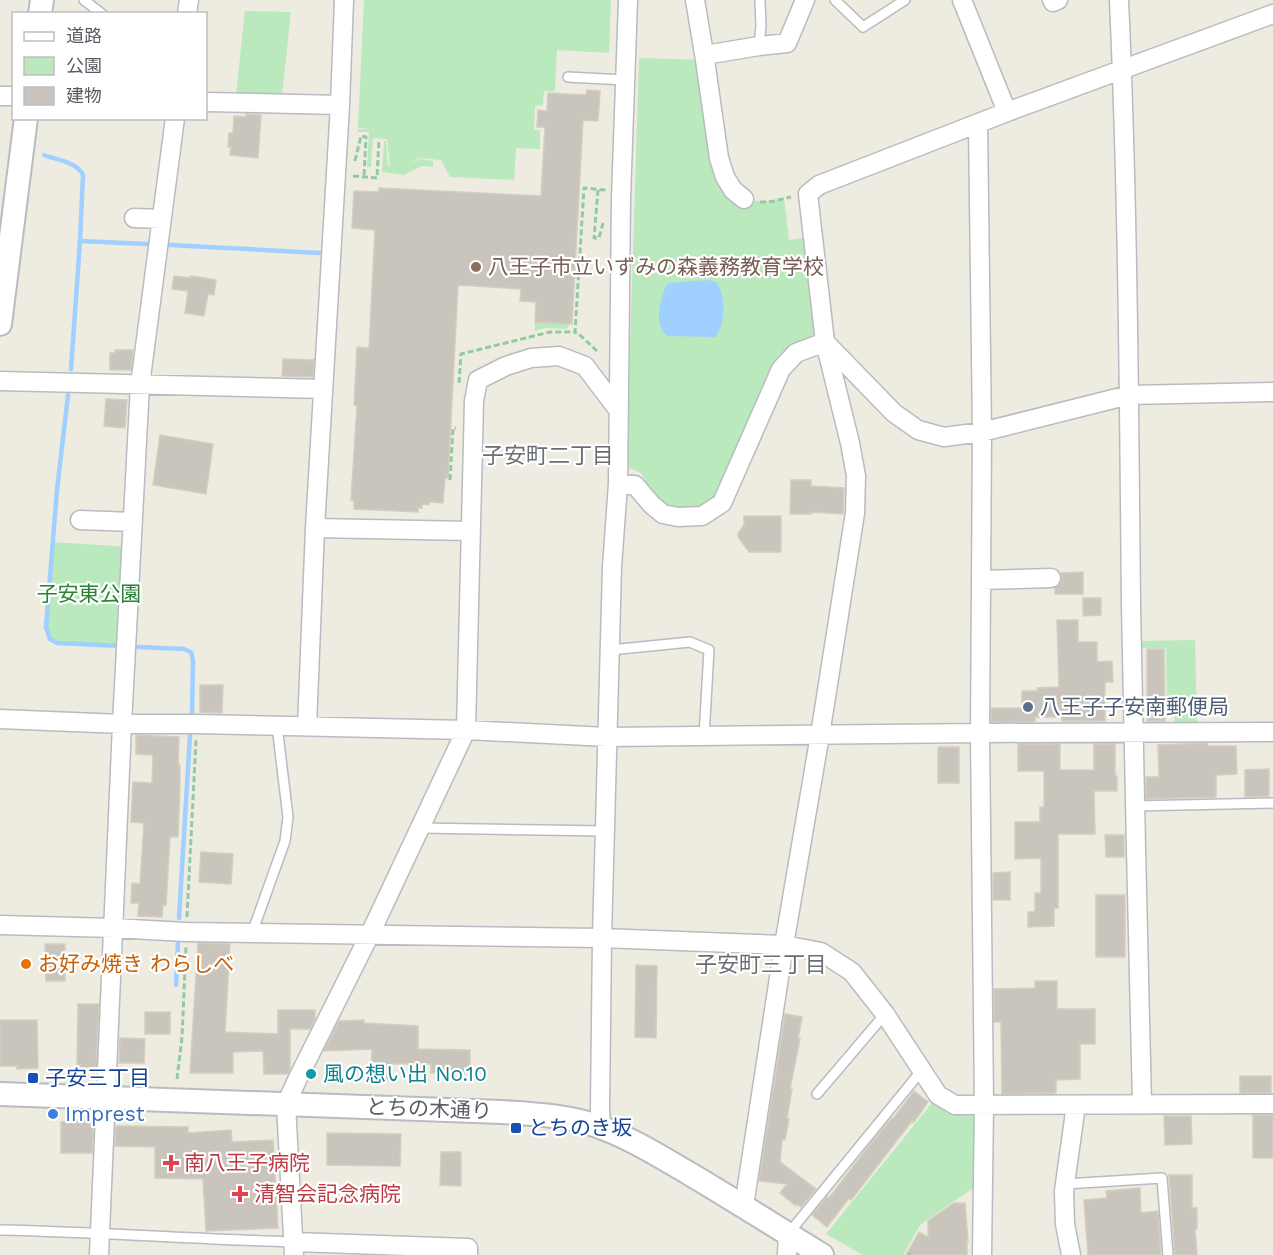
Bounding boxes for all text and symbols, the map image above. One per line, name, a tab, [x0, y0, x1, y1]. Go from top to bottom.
legend	[12, 12, 207, 120]
text: 道路	[66, 25, 102, 46]
text: 公園	[66, 55, 102, 76]
text: 建物	[66, 85, 102, 106]
place label: 八王子市立いずみの森義務教育学校	[488, 254, 824, 279]
marker: 八王子市立いずみの森義務教育学校	[469, 260, 483, 274]
district label: 子安町二丁目	[482, 443, 614, 468]
park label: 子安東公園	[37, 581, 142, 606]
place label: 八王子子安南郵便局	[1040, 694, 1229, 719]
marker: 八王子子安南郵便局	[1021, 700, 1035, 714]
place label: お好み焼き わらしべ	[38, 951, 234, 976]
district label: 子安町三丁目	[695, 952, 827, 977]
marker: お好み焼き わらしべ	[19, 957, 33, 971]
place label: 風の想い出 No.10	[323, 1061, 487, 1086]
place label: 子安三丁目	[45, 1065, 150, 1090]
marker: 風の想い出 No.10	[304, 1067, 318, 1081]
marker: 子安三丁目	[26, 1071, 40, 1085]
street label: とちの木通り	[366, 1094, 492, 1123]
place label: Imprest	[65, 1101, 145, 1126]
marker: Imprest	[46, 1107, 60, 1121]
place label: とちのき坂	[528, 1115, 632, 1140]
marker: とちのき坂	[509, 1121, 523, 1135]
place label: 南八王子病院	[184, 1150, 310, 1175]
marker: 南八王子病院	[162, 1154, 180, 1172]
place label: 清智会記念病院	[254, 1181, 401, 1206]
marker: 清智会記念病院	[231, 1185, 249, 1203]

